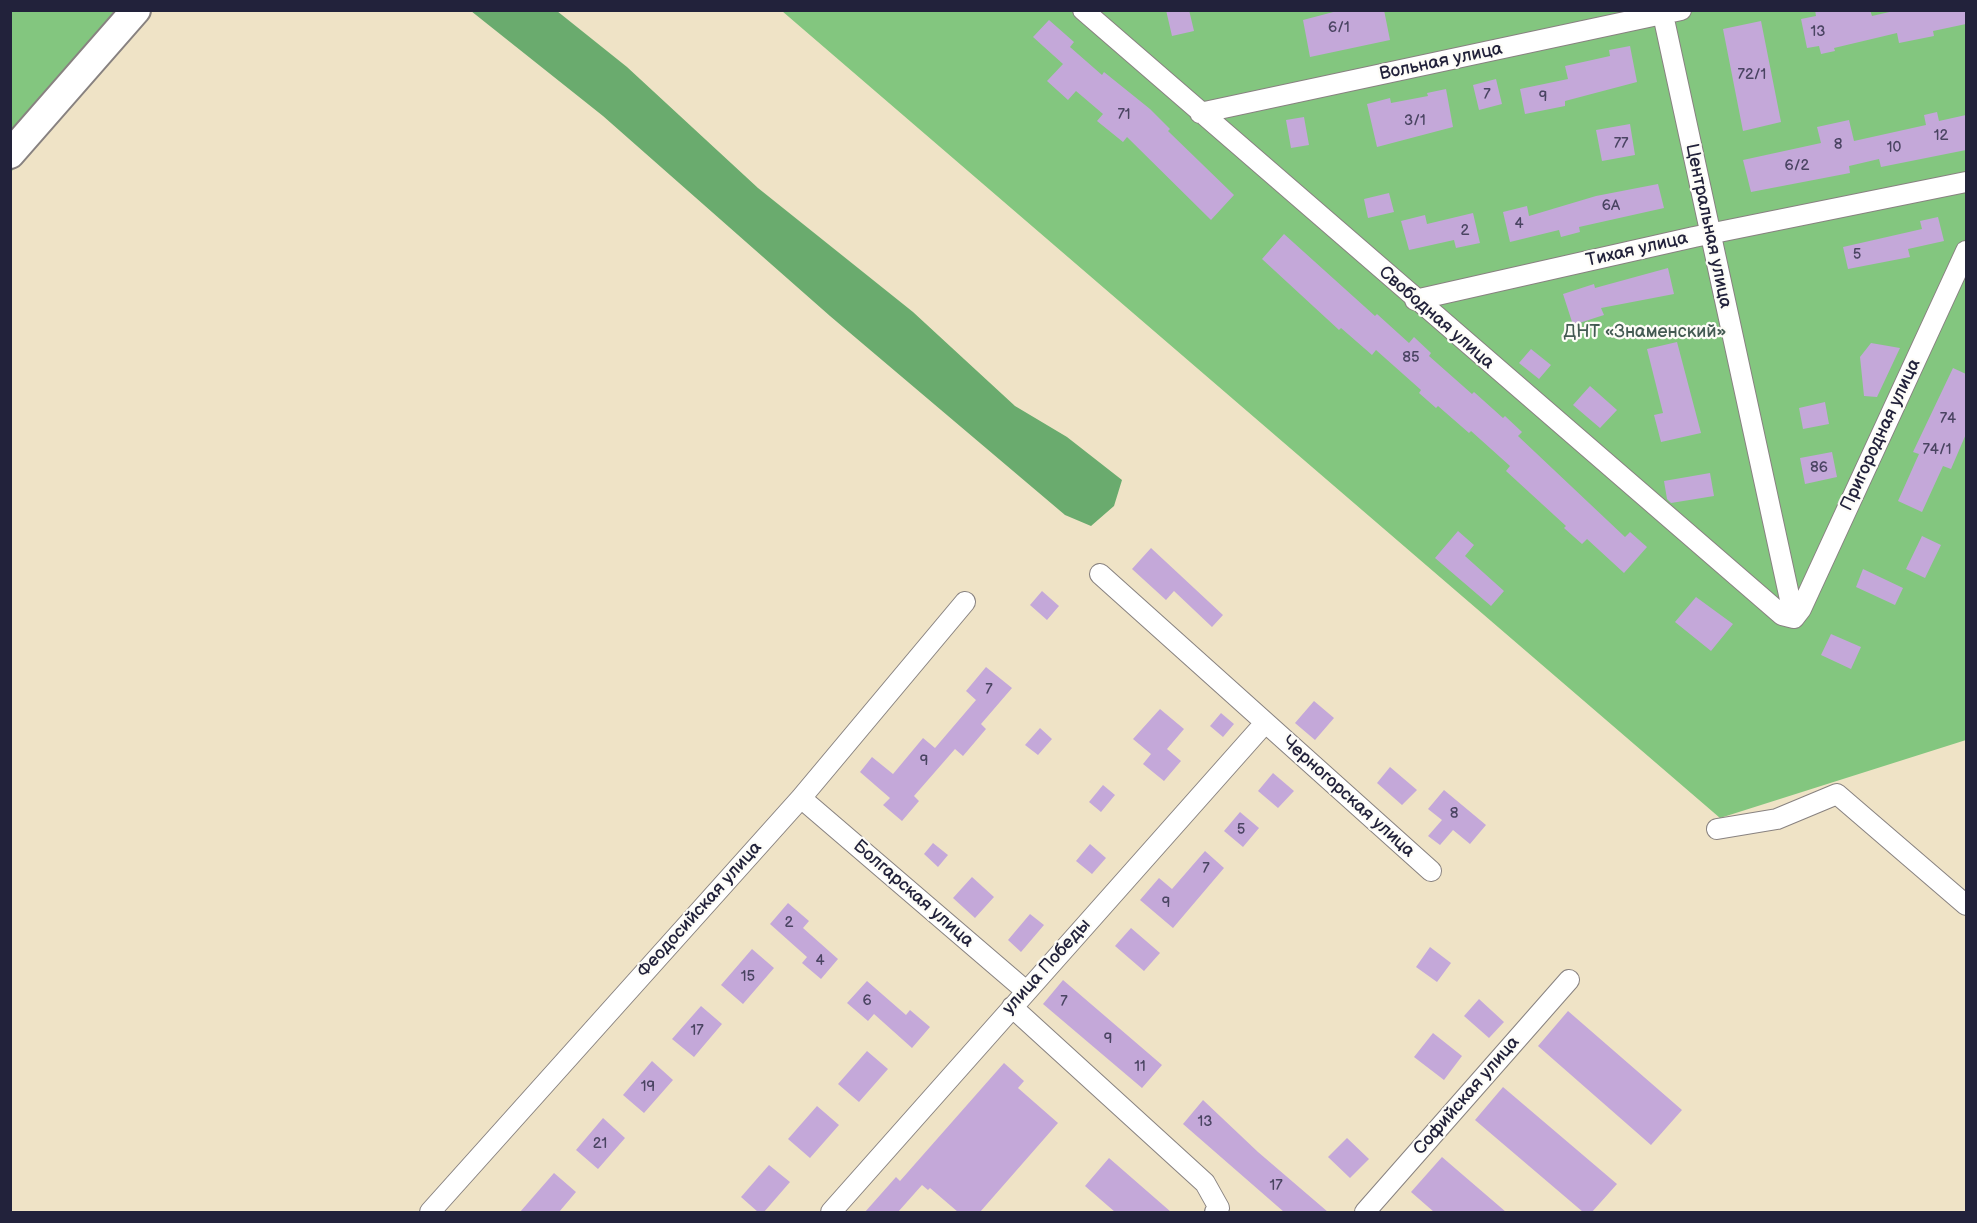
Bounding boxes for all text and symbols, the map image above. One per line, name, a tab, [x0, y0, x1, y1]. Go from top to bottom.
house number: 6/1	[1328, 19, 1350, 37]
house number: 13	[1810, 23, 1826, 41]
street label: Вольная улица	[1377, 38, 1505, 86]
house number: 72/1	[1738, 66, 1766, 84]
house number: 7	[1483, 86, 1491, 104]
house number: 9	[1539, 88, 1547, 106]
house number: 71	[1117, 106, 1131, 124]
house number: 3/1	[1404, 112, 1426, 130]
house number: 12	[1934, 127, 1948, 145]
house number: 77	[1614, 135, 1628, 153]
house number: 8	[1834, 136, 1842, 154]
house number: 10	[1887, 139, 1901, 157]
street label: Центральная улица	[1680, 142, 1736, 310]
house number: 6/2	[1785, 157, 1809, 175]
house number: 6А	[1602, 197, 1620, 215]
house number: 4	[1514, 215, 1524, 233]
house number: 2	[1461, 222, 1469, 240]
street label: Тихая улица	[1584, 228, 1690, 272]
house number: 5	[1853, 246, 1861, 264]
street label: Свободная улица	[1374, 262, 1498, 374]
park label: ДНТ «Знаменский»	[1563, 321, 1727, 343]
house number: 85	[1402, 349, 1420, 367]
street label: Пригородная улица	[1836, 356, 1926, 514]
house number: 74	[1940, 410, 1956, 428]
house number: 74/1	[1922, 441, 1952, 459]
house number: 86	[1810, 459, 1828, 477]
house number: 7	[985, 681, 993, 699]
street label: Черногорская улица	[1277, 732, 1419, 862]
house number: 9	[920, 752, 928, 770]
house number: 8	[1450, 805, 1458, 823]
house number: 5	[1237, 821, 1245, 839]
street label: Болгарская улица	[848, 836, 978, 952]
street label: Феодосийская улица	[633, 837, 767, 983]
house number: 7	[1202, 860, 1210, 878]
house number: 9	[1162, 894, 1170, 912]
house number: 2	[785, 914, 793, 932]
street label: улица Победы	[998, 915, 1096, 1019]
house number: 4	[815, 952, 825, 970]
house number: 15	[741, 968, 755, 986]
house number: 6	[862, 992, 872, 1010]
house number: 7	[1060, 993, 1068, 1011]
house number: 17	[690, 1022, 704, 1040]
house number: 9	[1104, 1030, 1112, 1048]
street label: Софийская улица	[1410, 1032, 1524, 1160]
house number: 11	[1134, 1058, 1146, 1076]
house number: 19	[641, 1078, 655, 1096]
house number: 13	[1197, 1113, 1213, 1131]
house number: 21	[593, 1135, 607, 1153]
house number: 17	[1269, 1177, 1283, 1195]

